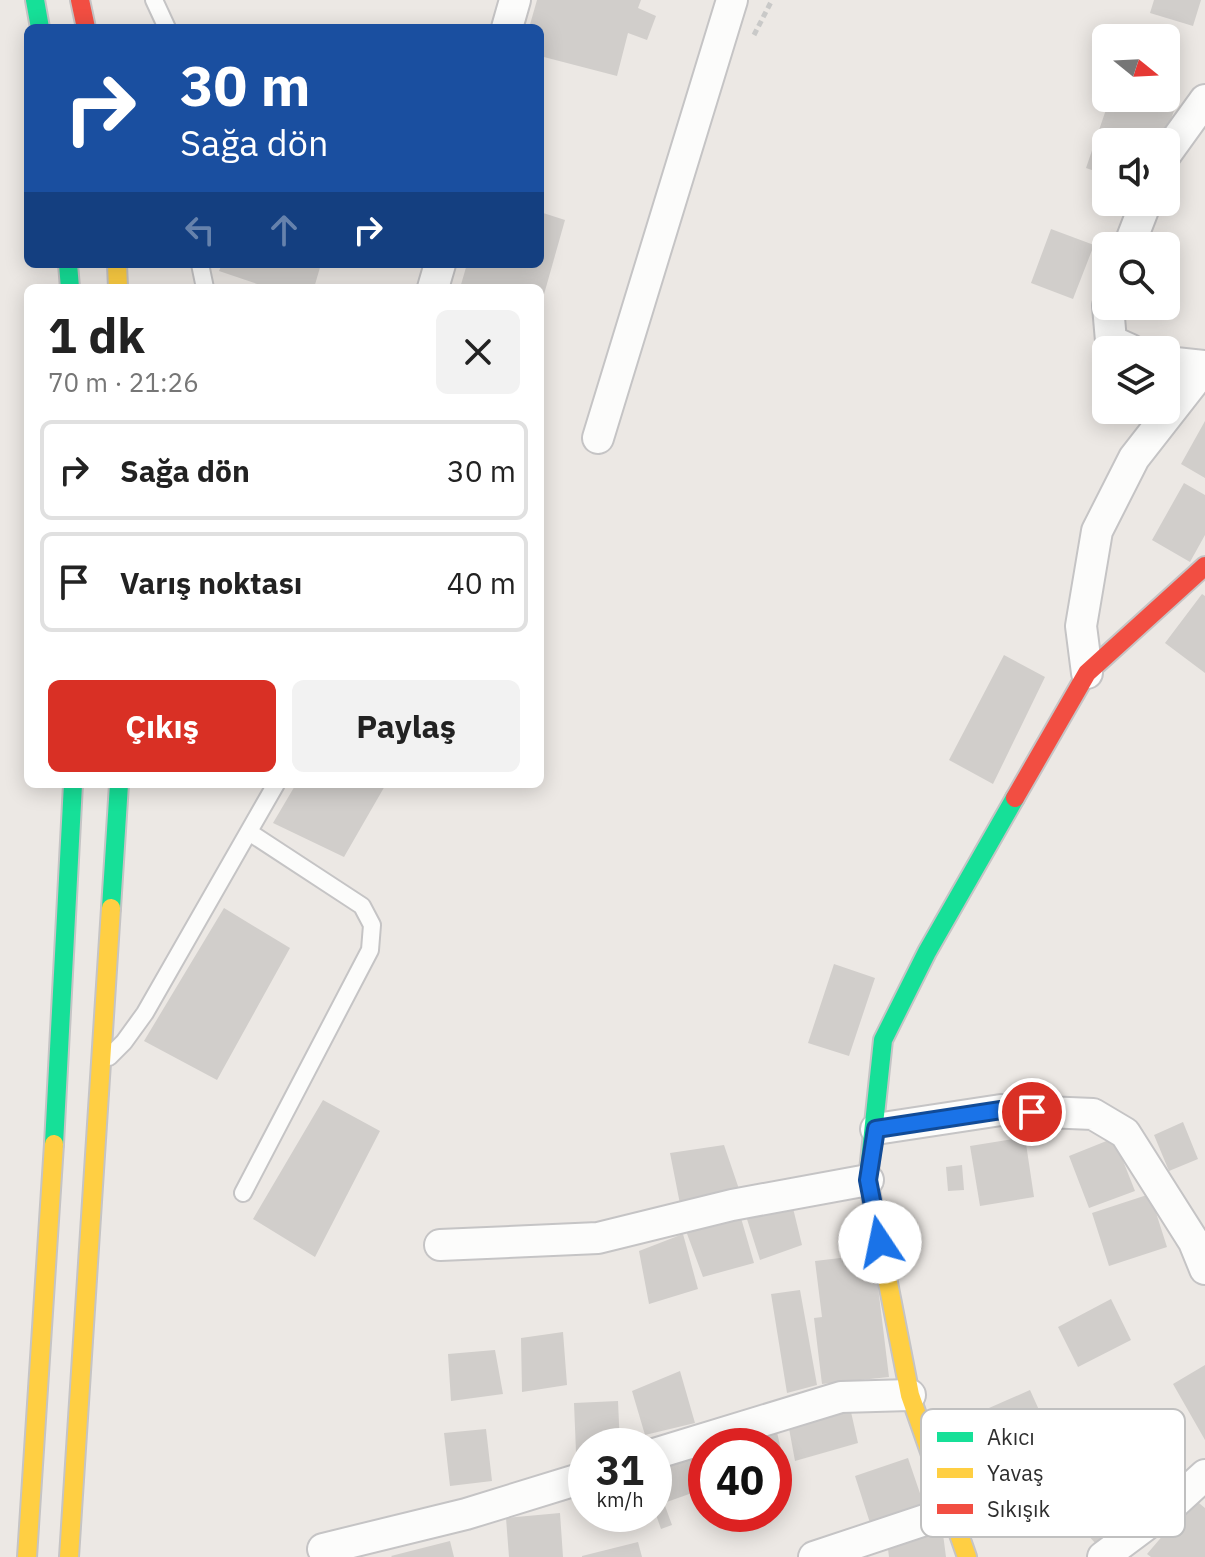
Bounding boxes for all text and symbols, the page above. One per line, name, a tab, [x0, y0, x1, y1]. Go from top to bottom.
north arrow	[1092, 24, 1180, 112]
map controls	[1092, 24, 1180, 424]
text: 30 m	[180, 49, 310, 121]
icon: right	[48, 56, 152, 160]
text: Sağa dön	[180, 119, 328, 166]
button: sound	[1092, 128, 1180, 216]
icon: left	[178, 208, 222, 252]
icon: ahead	[262, 208, 306, 252]
icon: right	[346, 208, 390, 252]
button: search	[1092, 232, 1180, 320]
text: 1 dk	[48, 304, 145, 366]
button: close	[436, 310, 520, 394]
button: layers	[1092, 336, 1180, 424]
text: 70 m · 21:26	[48, 365, 199, 399]
icon: right	[52, 448, 96, 492]
text: Sağa dön	[120, 451, 250, 490]
text: 30 m	[447, 451, 516, 490]
icon: arrive	[52, 560, 96, 604]
text: Varış noktası	[120, 563, 302, 602]
text: 40 m	[447, 563, 516, 602]
button: Çıkış	[48, 680, 276, 772]
button: Paylaş	[292, 680, 520, 772]
pin	[998, 1078, 1066, 1146]
icon: arrive	[1010, 1090, 1054, 1134]
position arrow	[838, 1200, 922, 1284]
legend	[921, 1409, 1185, 1537]
text: Akıcı	[987, 1422, 1035, 1451]
speed limit sign: 40	[688, 1428, 792, 1532]
text: 31	[596, 1444, 644, 1496]
text: Yavaş	[987, 1458, 1044, 1487]
text: km/h	[596, 1486, 644, 1513]
text: Sıkışık	[987, 1494, 1051, 1523]

